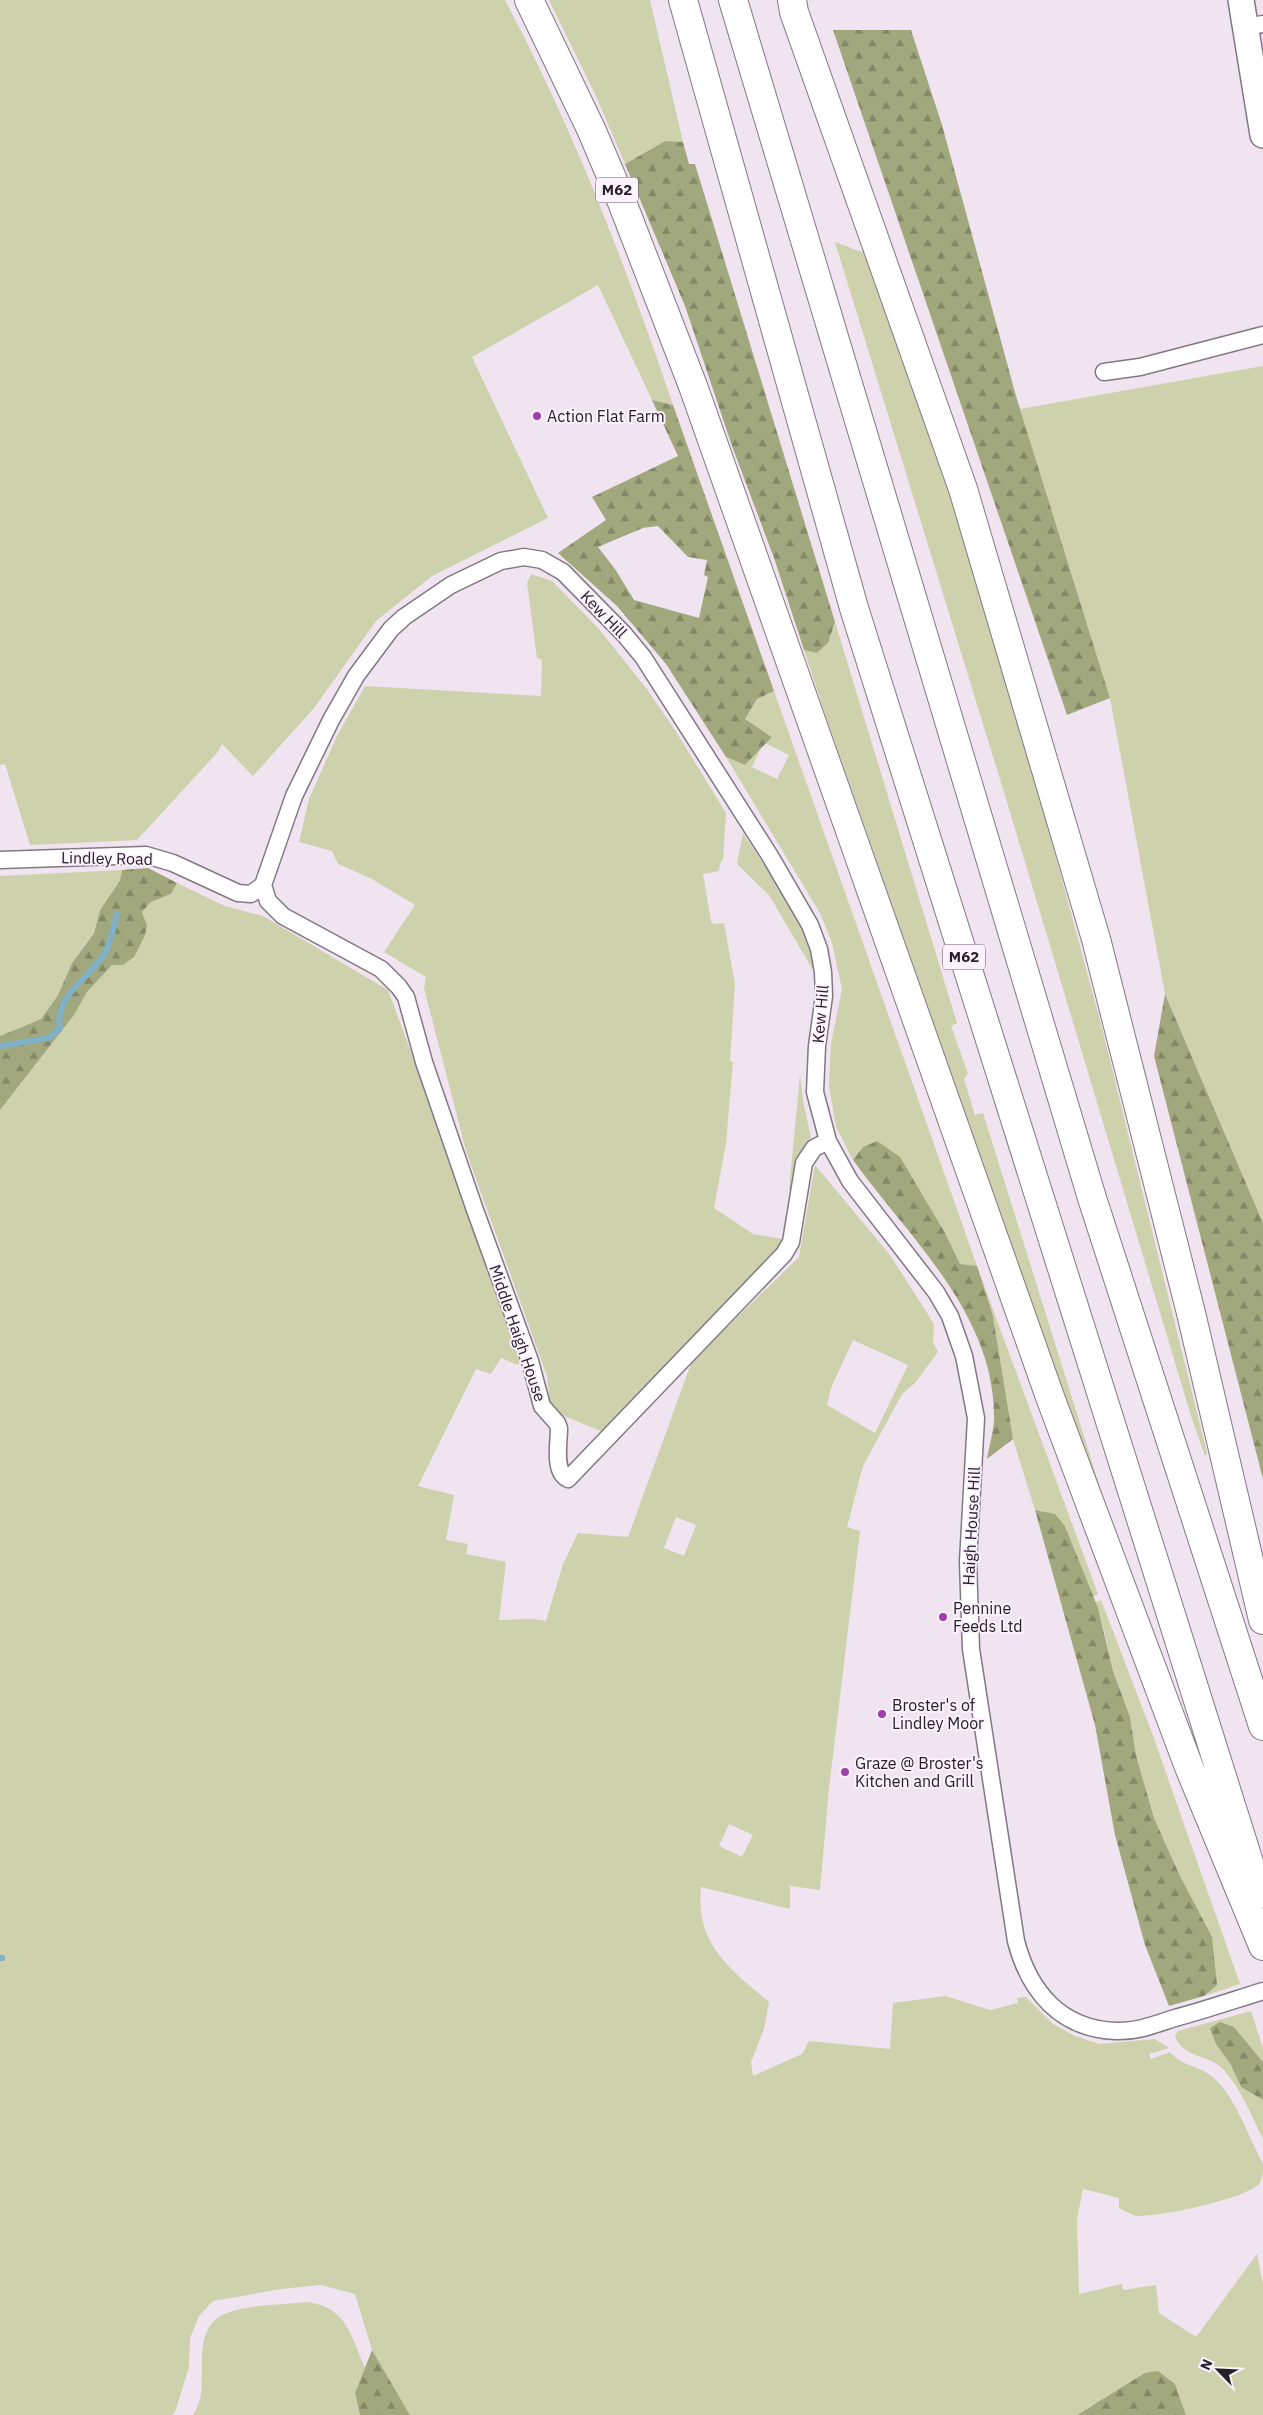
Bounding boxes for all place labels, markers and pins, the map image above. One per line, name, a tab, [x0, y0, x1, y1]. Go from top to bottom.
place label: Action Flat Farm	[547, 406, 665, 426]
marker: Action Flat Farm	[531, 410, 543, 422]
place label: Pennine Feeds Ltd	[953, 1598, 1023, 1636]
marker: Pennine Feeds Ltd	[937, 1611, 949, 1623]
place label: Broster's of Lindley Moor	[892, 1695, 984, 1733]
marker: Broster's of Lindley Moor	[876, 1708, 888, 1720]
place label: Graze @ Broster's Kitchen and Grill	[855, 1753, 984, 1791]
marker: Graze @ Broster's Kitchen and Grill	[839, 1766, 851, 1778]

